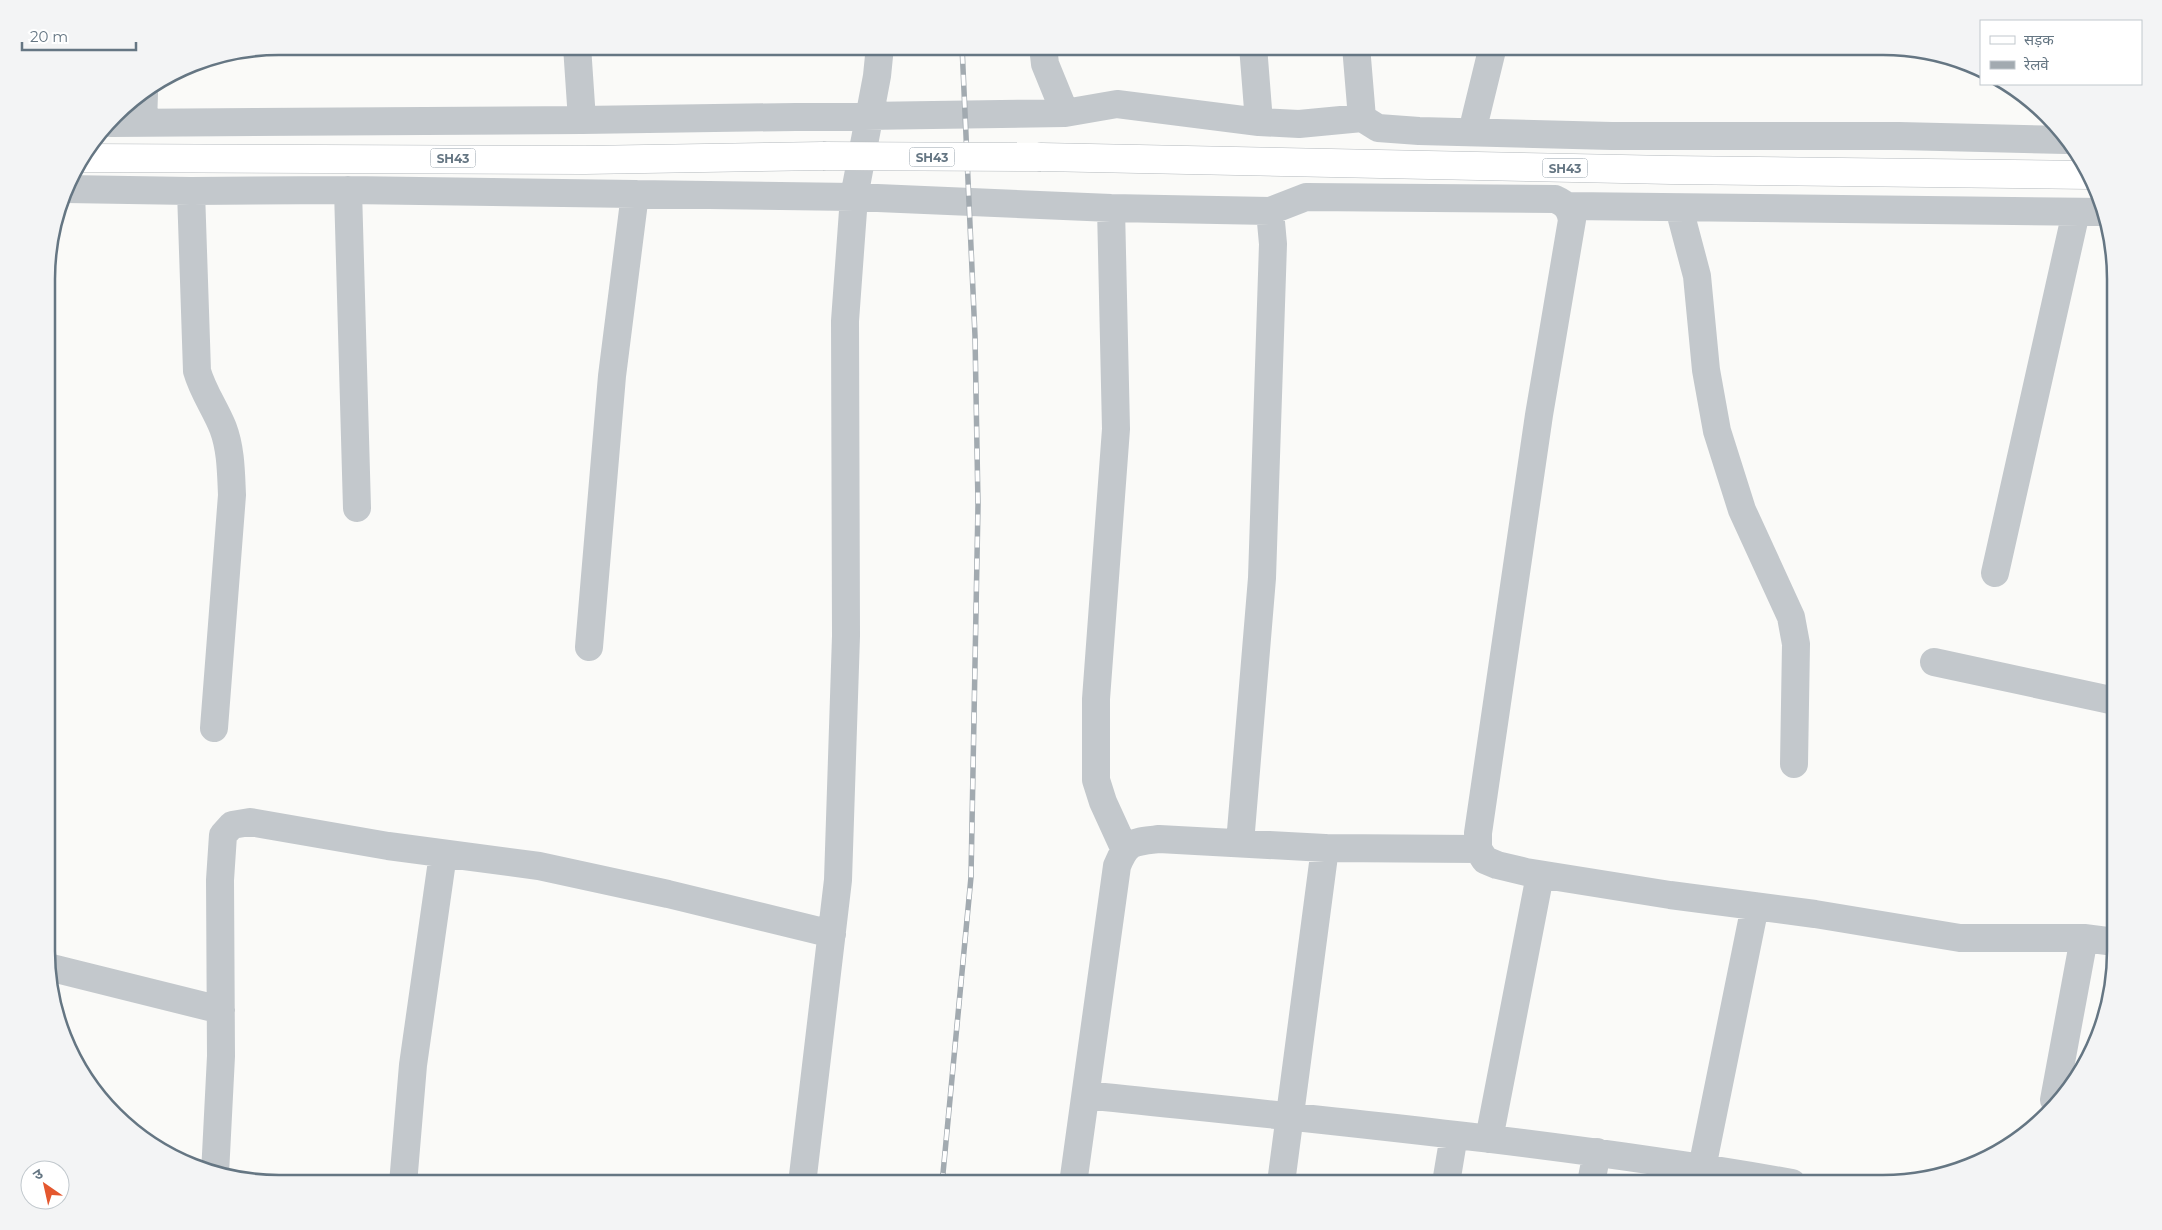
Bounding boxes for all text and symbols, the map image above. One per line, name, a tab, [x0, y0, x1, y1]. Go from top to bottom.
scale bar	[22, 20, 136, 52]
legend	[1980, 20, 2142, 85]
text: 20 m	[30, 27, 68, 46]
text: सड़क	[2024, 30, 2054, 49]
text: रेलवे	[2023, 55, 2049, 74]
road number: SH43	[430, 148, 476, 168]
road number: SH43	[910, 148, 954, 166]
road number: SH43	[1542, 158, 1588, 178]
north arrow	[20, 1160, 70, 1210]
text: उ	[29, 1164, 47, 1184]

